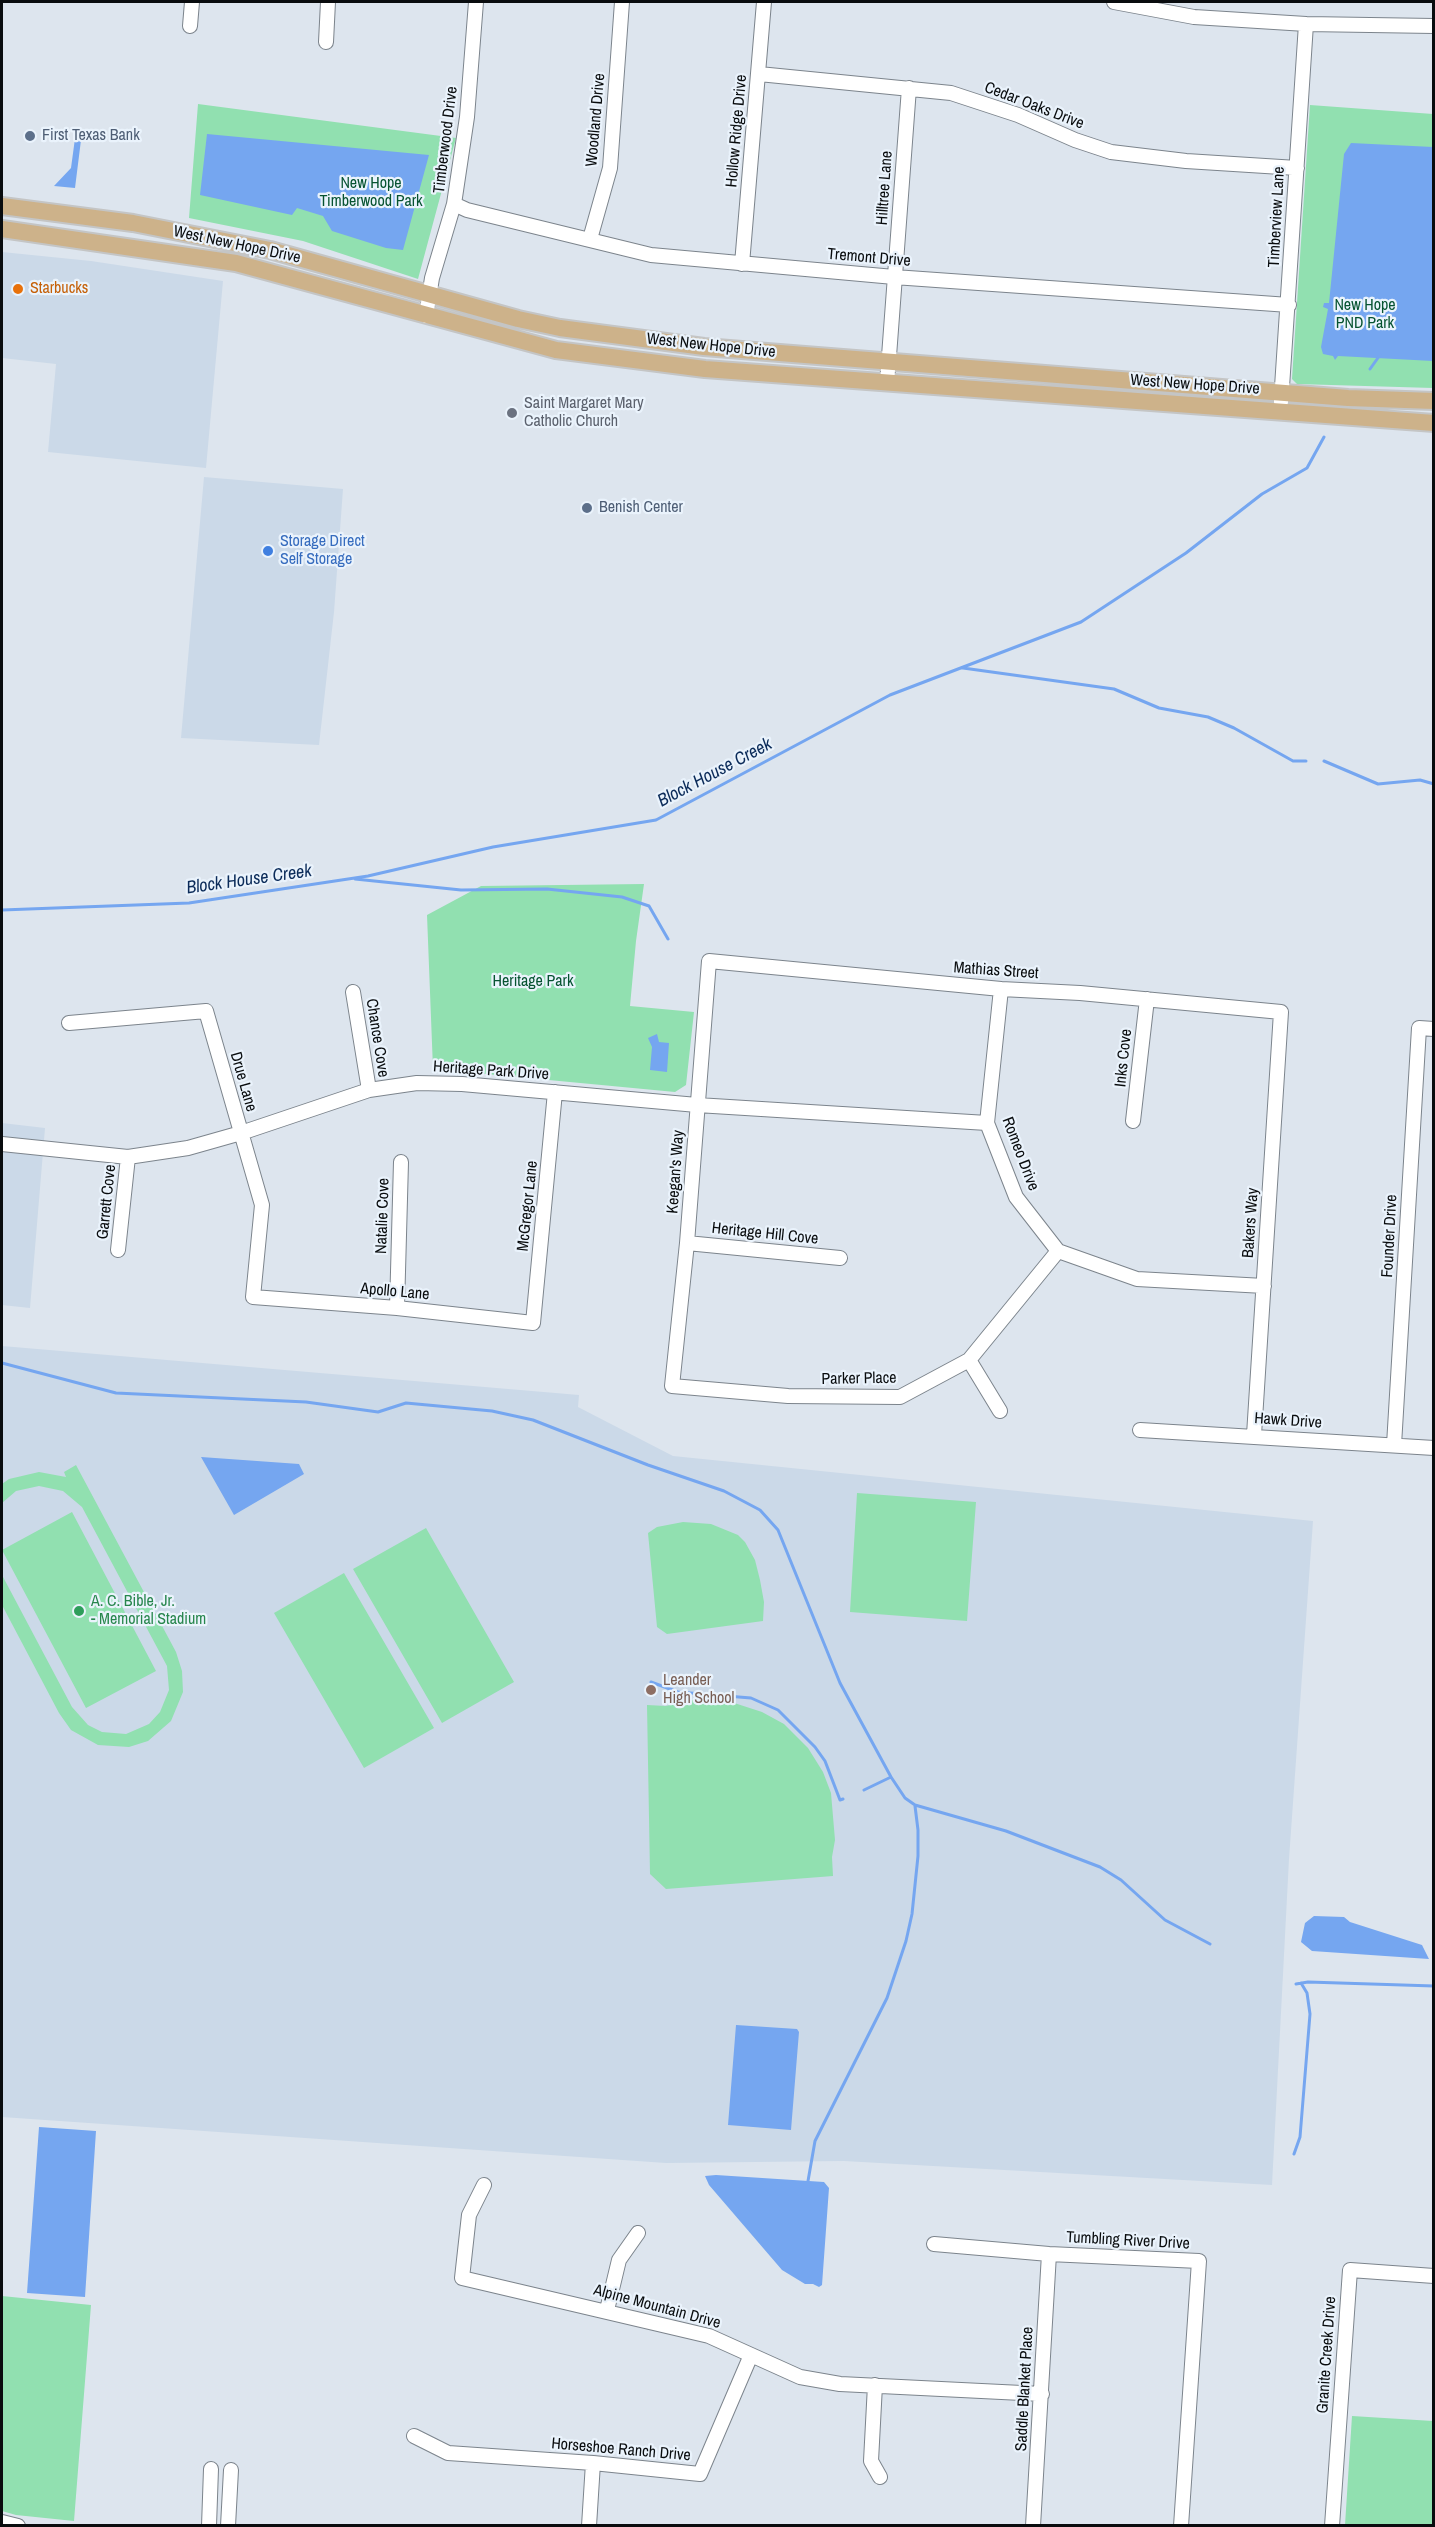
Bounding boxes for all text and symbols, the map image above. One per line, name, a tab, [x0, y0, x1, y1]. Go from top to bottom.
street label: Woodland Drive	[582, 72, 610, 168]
street label: Hollow Ridge Drive	[723, 74, 751, 188]
street label: Cedar Oaks Drive	[982, 78, 1086, 134]
street label: Timberwood Drive	[430, 85, 462, 195]
place label: First Texas Bank	[42, 126, 140, 146]
marker: First Texas Bank	[23, 129, 37, 143]
street label: Hilltree Lane	[873, 150, 897, 226]
street label: Timberview Lane	[1265, 166, 1289, 268]
park label: New Hope Timberwood Park	[319, 174, 423, 212]
street label: West New Hope Drive	[172, 222, 302, 268]
street label: Tremont Drive	[827, 245, 911, 271]
place label: Starbucks	[30, 279, 88, 299]
marker: Starbucks	[11, 282, 25, 296]
park label: New Hope PND Park	[1334, 296, 1396, 334]
street label: West New Hope Drive	[646, 330, 776, 362]
street label: West New Hope Drive	[1130, 371, 1260, 399]
place label: Saint Margaret Mary Catholic Church	[524, 394, 644, 432]
marker: Saint Margaret Mary Catholic Church	[505, 406, 519, 420]
place label: Benish Center	[599, 498, 683, 518]
marker: Benish Center	[580, 501, 594, 515]
place label: Storage Direct Self Storage	[280, 532, 365, 570]
marker: Storage Direct Self Storage	[261, 544, 275, 558]
water label: Block House Creek	[654, 734, 776, 812]
water label: Block House Creek	[185, 861, 313, 899]
street label: Mathias Street	[953, 958, 1039, 984]
park label: Heritage Park	[493, 972, 573, 992]
street label: Chance Cove	[361, 997, 393, 1079]
street label: Inks Cove	[1111, 1028, 1137, 1088]
street label: Drue Lane	[225, 1050, 261, 1114]
street label: Heritage Park Drive	[433, 1057, 549, 1085]
street label: Romeo Drive	[997, 1114, 1043, 1194]
street label: Keegan's Way	[664, 1130, 688, 1214]
street label: McGregor Lane	[514, 1160, 542, 1252]
street label: Garrett Cove	[94, 1164, 120, 1240]
street label: Natalie Cove	[372, 1178, 394, 1254]
street label: Bakers Way	[1239, 1187, 1263, 1259]
street label: Founder Drive	[1378, 1194, 1402, 1278]
street label: Heritage Hill Cove	[711, 1219, 819, 1249]
street label: Apollo Lane	[360, 1279, 430, 1305]
street label: Parker Place	[821, 1369, 897, 1389]
street label: Hawk Drive	[1254, 1409, 1322, 1433]
place label: A. C. Bible, Jr. - Memorial Stadium	[91, 1592, 206, 1630]
marker: A. C. Bible, Jr. - Memorial Stadium	[72, 1604, 86, 1618]
place label: Leander High School	[663, 1671, 734, 1709]
marker: Leander High School	[644, 1683, 658, 1697]
street label: Tumbling River Drive	[1066, 2228, 1190, 2254]
street label: Alpine Mountain Drive	[591, 2281, 723, 2333]
street label: Granite Creek Drive	[1313, 2296, 1341, 2414]
street label: Saddle Blanket Place	[1012, 2326, 1038, 2452]
street label: Horseshoe Ranch Drive	[550, 2434, 692, 2466]

